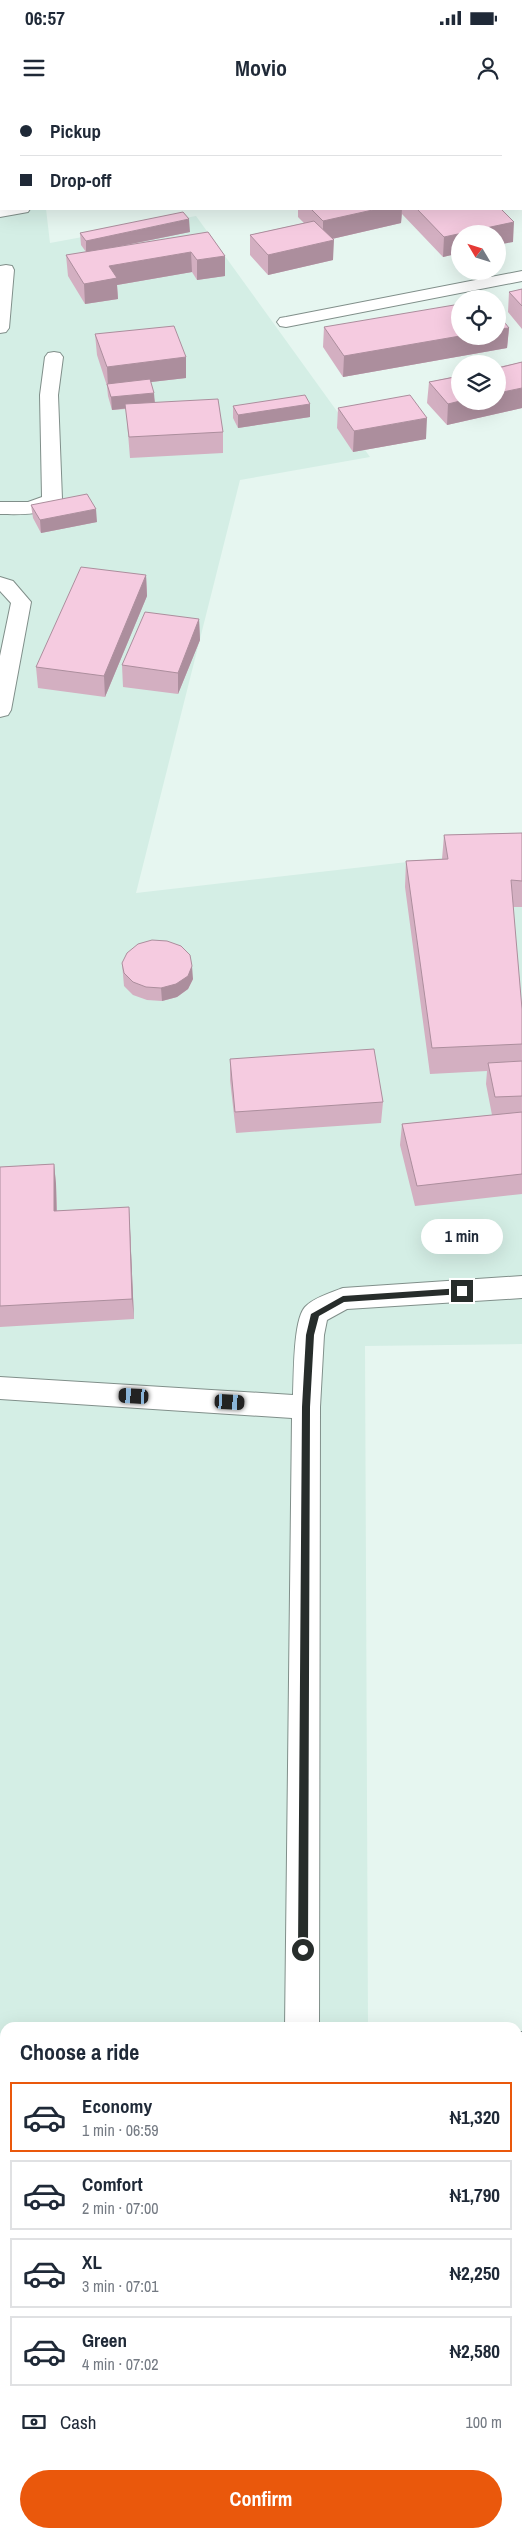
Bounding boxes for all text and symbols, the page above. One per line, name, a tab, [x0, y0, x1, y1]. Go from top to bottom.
text: 06:57	[25, 5, 65, 31]
text: Movio	[235, 53, 287, 83]
icon: menu	[20, 54, 48, 82]
icon: person	[474, 54, 502, 82]
text: Pickup	[50, 118, 101, 144]
text: Drop-off	[50, 167, 111, 193]
north arrow	[451, 225, 506, 280]
map controls	[451, 225, 506, 410]
button: locate	[451, 290, 506, 345]
button: layers	[451, 355, 506, 410]
callout: 1 min	[421, 1218, 503, 1254]
text: 1 min	[445, 1225, 479, 1247]
route end	[451, 1280, 473, 1302]
car	[118, 1388, 149, 1404]
car	[214, 1394, 245, 1410]
route start	[292, 1939, 314, 1961]
text: Choose a ride	[20, 2037, 139, 2067]
text: Economy	[82, 2093, 152, 2119]
icon: car	[22, 2095, 67, 2140]
text: ₦1,320	[450, 2104, 500, 2130]
text: 1 min · 06:59	[82, 2119, 159, 2141]
text: Comfort	[82, 2171, 143, 2197]
icon: car	[22, 2173, 67, 2218]
text: ₦1,790	[450, 2182, 500, 2208]
text: 2 min · 07:00	[82, 2197, 159, 2219]
text: XL	[82, 2249, 102, 2275]
icon: car	[22, 2251, 67, 2296]
text: ₦2,250	[450, 2260, 500, 2286]
text: 3 min · 07:01	[82, 2275, 159, 2297]
text: Green	[82, 2327, 127, 2353]
icon: car	[22, 2329, 67, 2374]
text: ₦2,580	[450, 2338, 500, 2364]
text: 4 min · 07:02	[82, 2353, 159, 2375]
icon: cash	[20, 2408, 48, 2436]
text: Cash	[60, 2409, 96, 2435]
text: 100 m	[466, 2411, 502, 2433]
button: Confirm	[20, 2470, 502, 2528]

